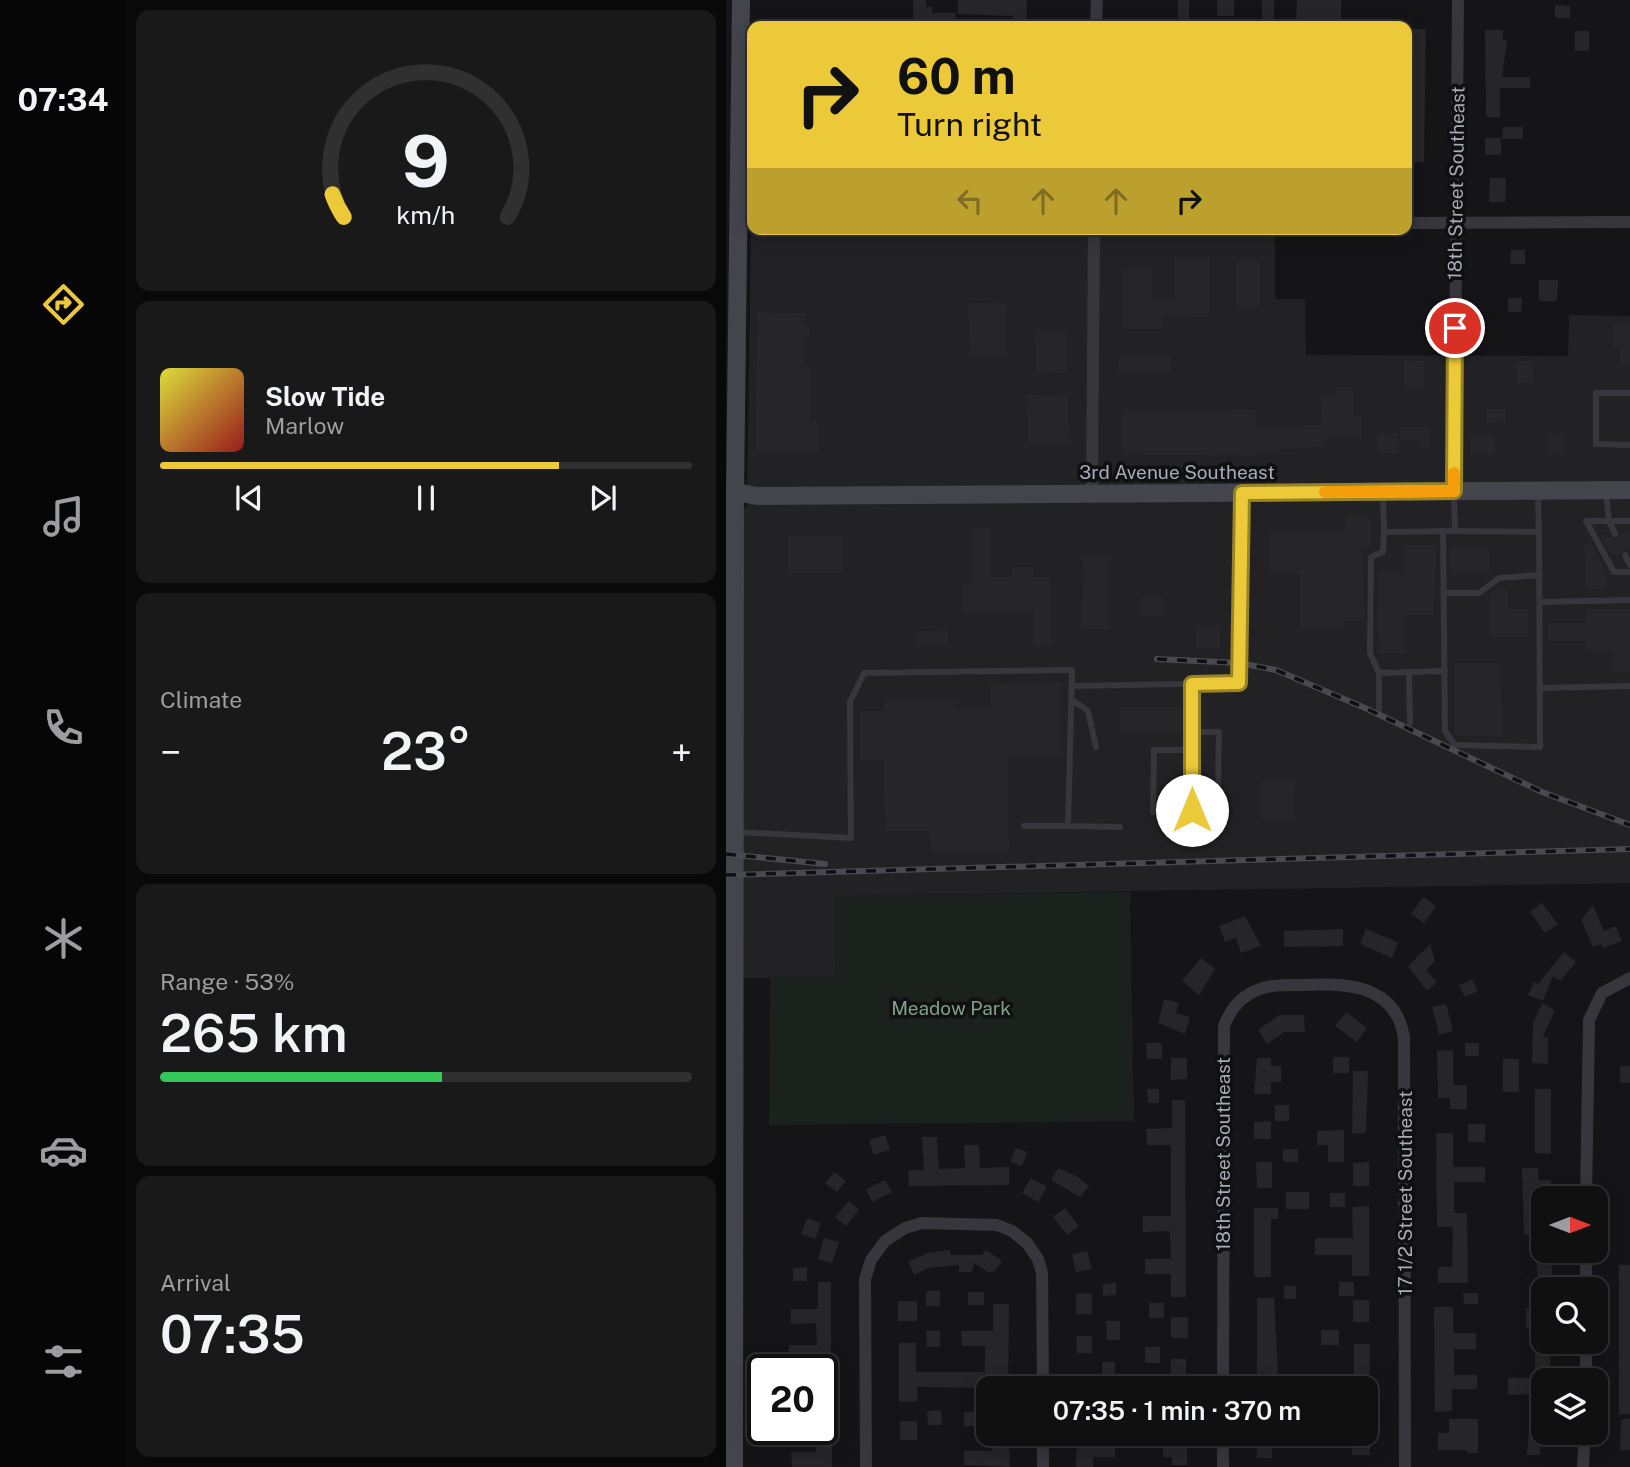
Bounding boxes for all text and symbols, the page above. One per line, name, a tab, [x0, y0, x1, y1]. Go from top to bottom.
text: 60 m	[897, 47, 1016, 105]
icon: right	[782, 49, 873, 140]
text: 07:34	[18, 81, 108, 118]
street label: 18th Street Southeast	[1443, 86, 1469, 280]
text: Turn right	[897, 106, 1042, 143]
text: 9	[402, 118, 450, 203]
icon: left	[951, 182, 989, 220]
icon: ahead	[1024, 182, 1062, 220]
icon: ahead	[1097, 182, 1135, 220]
icon: right	[1170, 182, 1208, 220]
text: km/h	[397, 200, 455, 230]
icon: directions	[39, 280, 88, 329]
pin	[1425, 298, 1485, 358]
icon: arrive	[1436, 309, 1474, 347]
text: Slow Tide	[265, 381, 385, 412]
text: Marlow	[265, 412, 344, 439]
street label: 3rd Avenue Southeast	[1079, 461, 1275, 483]
icon: previous	[230, 479, 268, 517]
icon: pause	[407, 479, 445, 517]
icon: next	[584, 479, 622, 517]
icon: music	[39, 492, 88, 541]
text: Climate	[160, 686, 242, 713]
icon: phone	[39, 703, 88, 752]
text: 23°	[381, 721, 471, 782]
text: −	[160, 730, 181, 775]
text: +	[671, 730, 692, 775]
position arrow	[1155, 773, 1229, 847]
icon: climate	[39, 914, 88, 963]
text: Range · 53%	[160, 968, 294, 995]
park label: Meadow Park	[891, 997, 1011, 1019]
text: 265 km	[160, 1003, 348, 1064]
street label: 18th Street Southeast	[1212, 1057, 1234, 1251]
street label: 17 1/2 Street Southeast	[1394, 1091, 1416, 1295]
icon: car	[39, 1126, 88, 1175]
north arrow	[1531, 1186, 1608, 1264]
map controls	[1531, 1186, 1608, 1445]
text: Arrival	[160, 1269, 231, 1296]
button: search	[1531, 1277, 1608, 1354]
text: 07:35	[160, 1304, 305, 1365]
icon: filters	[39, 1337, 88, 1386]
speed limit sign: 20	[747, 1354, 838, 1445]
button: layers	[1531, 1368, 1608, 1445]
text: 07:35 · 1 min · 370 m	[1053, 1395, 1301, 1426]

